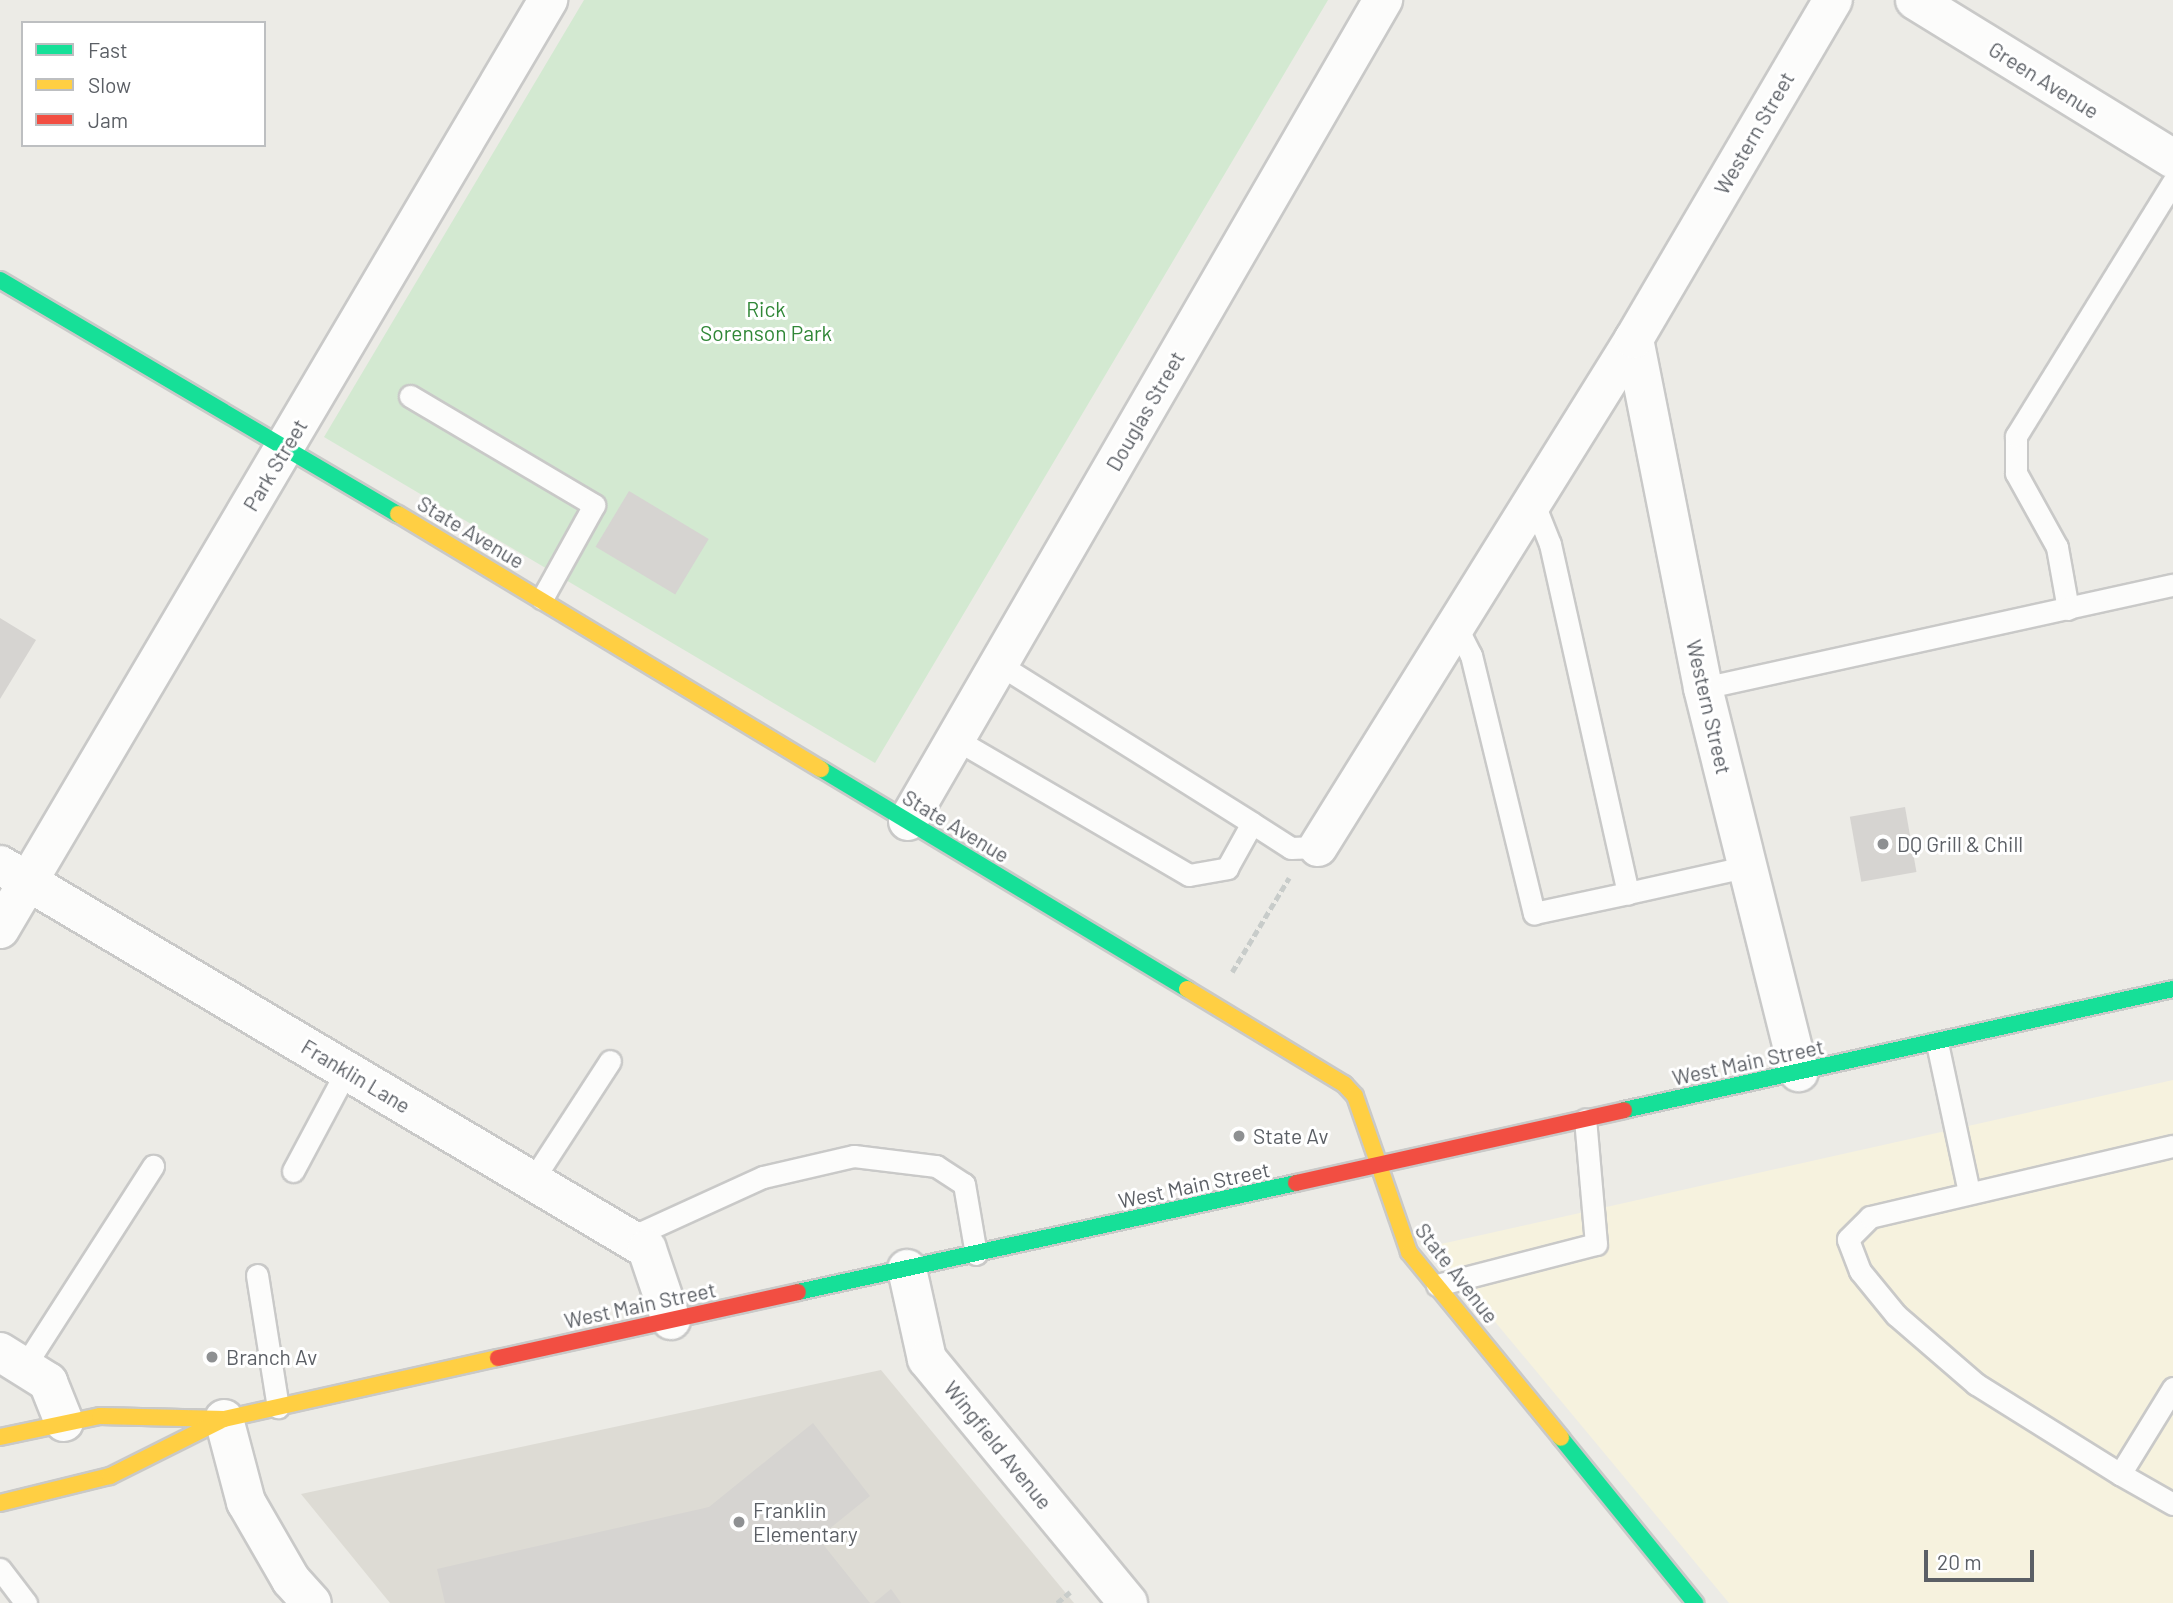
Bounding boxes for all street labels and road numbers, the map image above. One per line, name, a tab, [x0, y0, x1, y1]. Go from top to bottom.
street label: Green Avenue	[1984, 36, 2104, 124]
street label: Western Street	[1709, 67, 1799, 199]
street label: Douglas Street	[1101, 347, 1189, 475]
street label: Park Street	[238, 414, 312, 516]
street label: State Avenue	[413, 490, 529, 574]
street label: Western Street	[1681, 637, 1737, 777]
street label: State Avenue	[898, 784, 1014, 868]
street label: Franklin Lane	[297, 1034, 415, 1118]
street label: West Main Street	[1670, 1034, 1826, 1090]
street label: West Main Street	[1116, 1157, 1272, 1213]
street label: State Avenue	[1410, 1218, 1504, 1328]
street label: West Main Street	[562, 1277, 718, 1333]
street label: Wingfield Avenue	[939, 1376, 1057, 1514]

